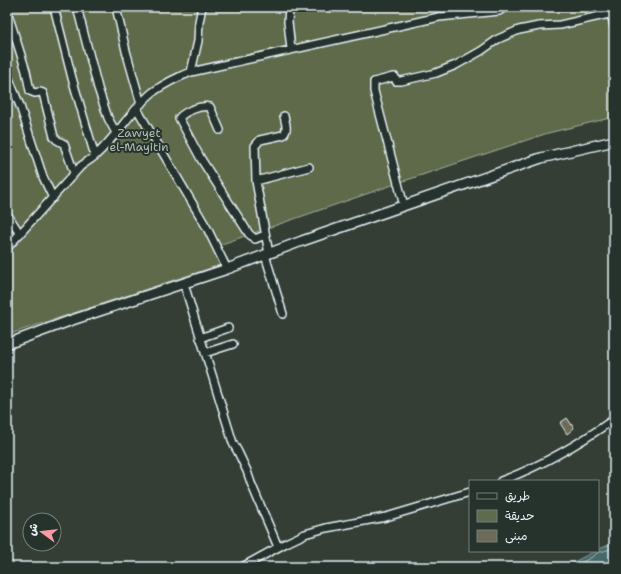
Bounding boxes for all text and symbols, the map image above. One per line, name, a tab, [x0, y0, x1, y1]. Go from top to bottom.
park label: Zawyet el-Mayitin	[109, 125, 169, 155]
legend	[469, 480, 599, 552]
text: طريق	[505, 488, 530, 504]
text: حديقة	[505, 508, 534, 524]
north arrow	[22, 512, 62, 552]
text: ش	[24, 522, 42, 537]
text: مبنى	[505, 528, 528, 544]

